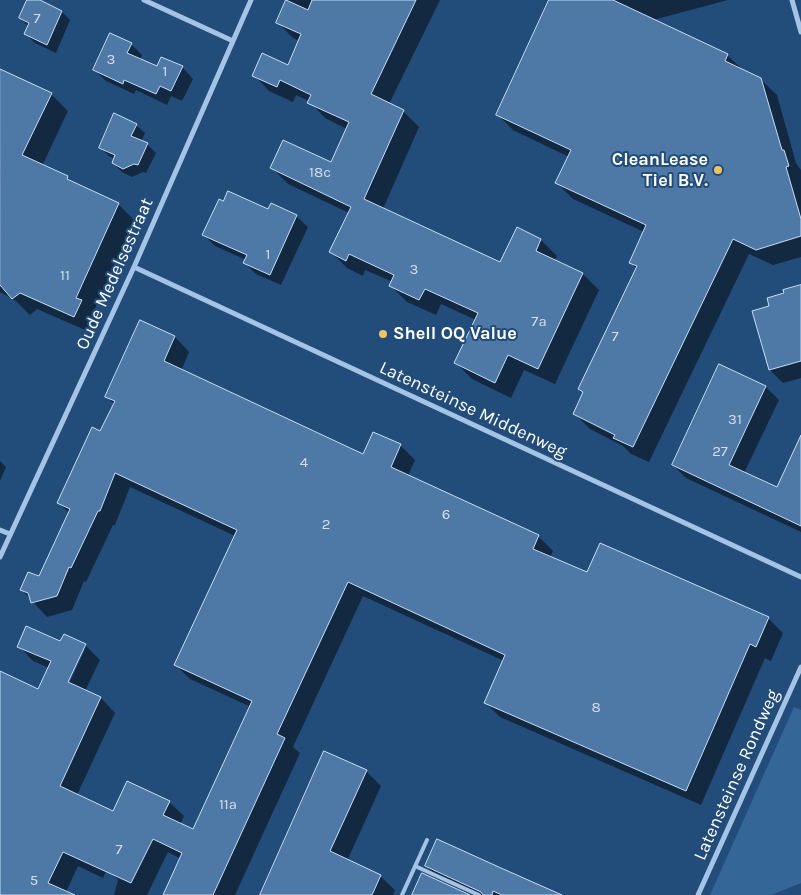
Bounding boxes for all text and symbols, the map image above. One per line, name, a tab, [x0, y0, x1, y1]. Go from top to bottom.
house number: 7	[33, 10, 41, 28]
house number: 3	[107, 51, 115, 69]
house number: 1	[163, 63, 167, 81]
place label: CleanLease Tiel B.V.	[612, 149, 708, 192]
house number: 18c	[309, 164, 331, 182]
marker: CleanLease Tiel B.V.	[712, 164, 724, 176]
street label: Oude Medelsestraat	[72, 195, 158, 353]
house number: 1	[266, 246, 270, 264]
house number: 3	[410, 261, 418, 279]
house number: 11	[60, 267, 70, 285]
house number: 7a	[531, 313, 547, 331]
place label: Shell OQ Value	[393, 323, 517, 345]
marker: Shell OQ Value	[377, 328, 389, 340]
house number: 7	[611, 328, 619, 346]
street label: Latensteinse Middenweg	[376, 357, 570, 463]
house number: 31	[728, 411, 742, 429]
house number: 27	[712, 443, 728, 461]
house number: 4	[300, 454, 308, 472]
house number: 6	[442, 506, 450, 524]
house number: 2	[322, 516, 330, 534]
street label: Latensteinse Rondweg	[690, 686, 784, 864]
house number: 8	[591, 699, 601, 717]
house number: 11a	[219, 796, 237, 814]
house number: 7	[115, 841, 123, 859]
house number: 5	[30, 872, 38, 890]

